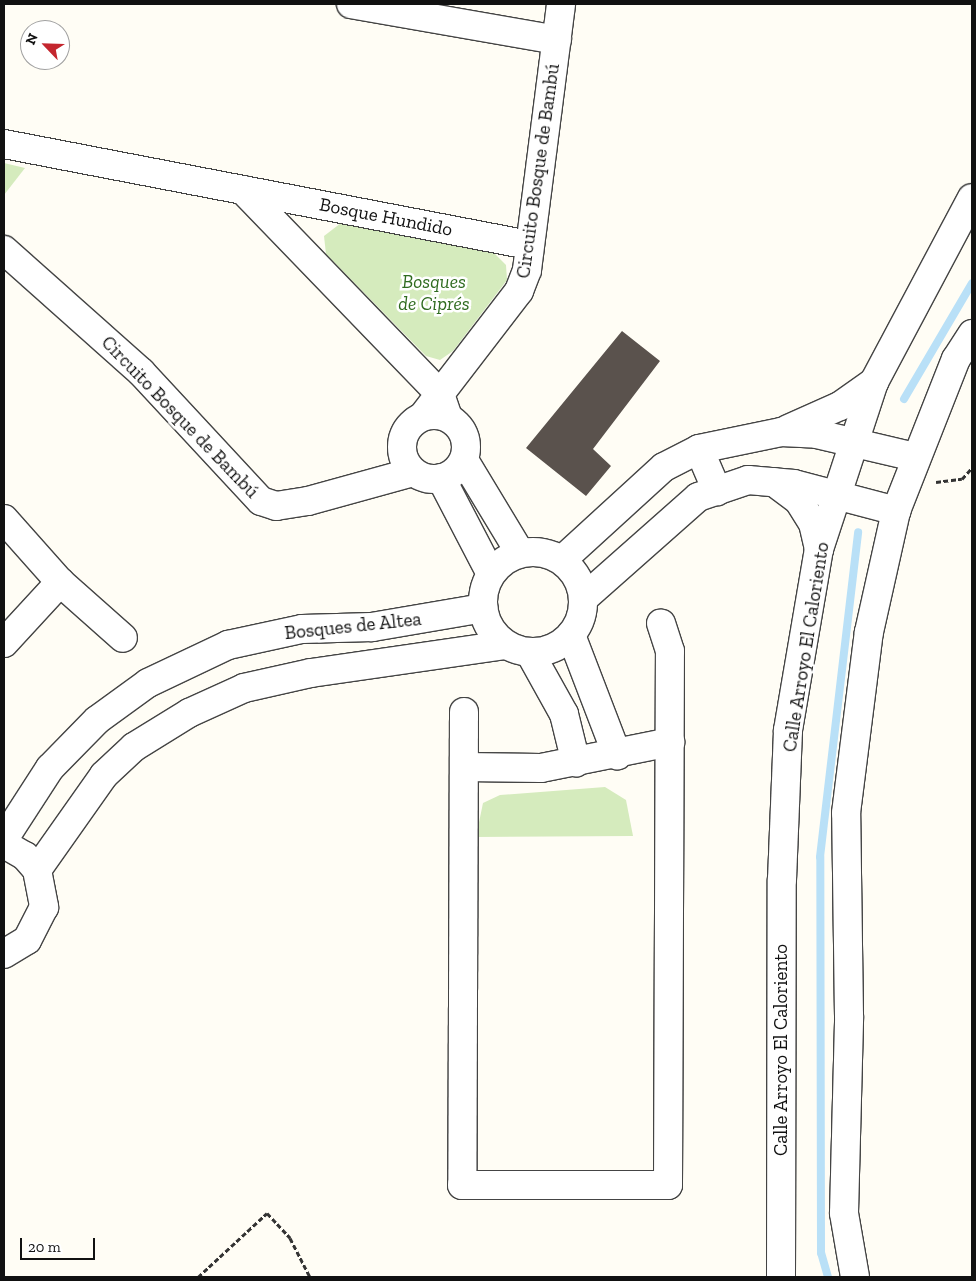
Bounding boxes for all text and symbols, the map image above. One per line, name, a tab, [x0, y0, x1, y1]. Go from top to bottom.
north arrow	[20, 20, 70, 70]
text: N	[22, 31, 42, 47]
street label: Circuito Bosque de Bambú	[512, 62, 564, 280]
street label: Bosque Hundido	[318, 193, 454, 241]
park label: Bosques de Ciprés	[398, 271, 470, 315]
street label: Circuito Bosque de Bambú	[97, 331, 263, 503]
street label: Calle Arroyo El Caloriento	[778, 540, 834, 754]
street label: Bosques de Altea	[283, 607, 423, 645]
street label: Calle Arroyo El Caloriento	[770, 944, 792, 1156]
scale bar	[22, 1228, 98, 1260]
text: 20 m	[28, 1238, 61, 1256]

